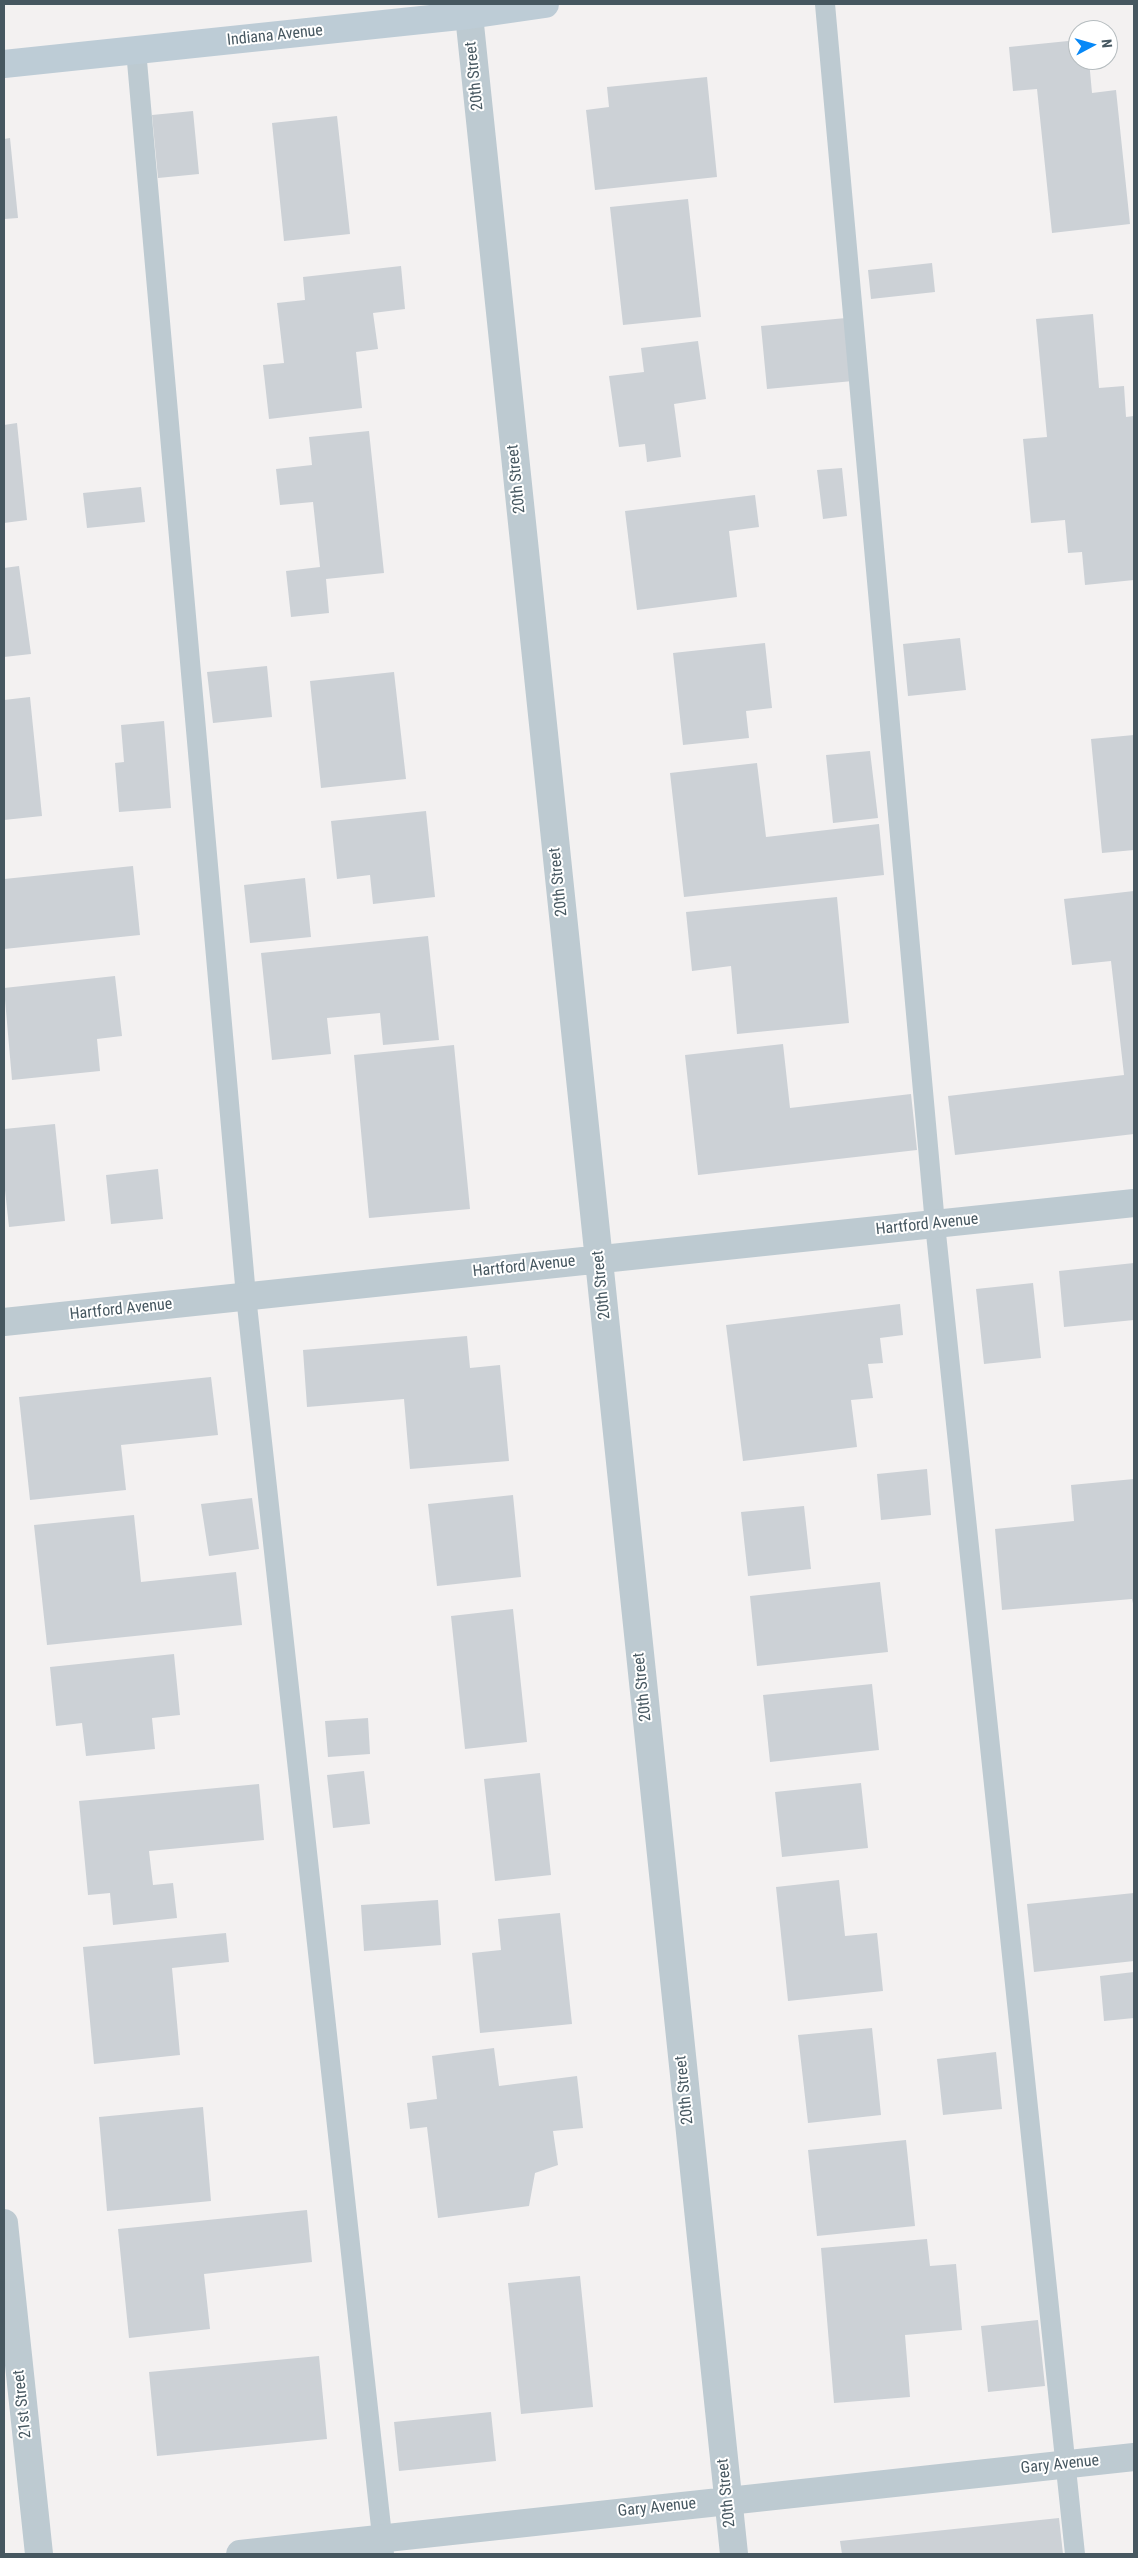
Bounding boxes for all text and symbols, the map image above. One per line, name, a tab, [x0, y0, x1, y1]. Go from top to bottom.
north arrow	[1068, 20, 1118, 70]
street label: Indiana Avenue	[226, 21, 324, 51]
text: N	[1099, 38, 1115, 49]
street label: 20th Street	[462, 40, 488, 112]
street label: 20th Street	[504, 443, 530, 515]
street label: 20th Street	[546, 846, 572, 918]
street label: Hartford Avenue	[875, 1210, 979, 1240]
street label: 20th Street	[589, 1249, 615, 1321]
street label: Hartford Avenue	[472, 1252, 576, 1282]
street label: Hartford Avenue	[69, 1295, 173, 1325]
street label: 20th Street	[630, 1651, 656, 1723]
street label: 20th Street	[672, 2054, 698, 2126]
street label: 21st Street	[10, 2369, 36, 2439]
street label: Gary Avenue	[1020, 2451, 1100, 2479]
street label: 20th Street	[714, 2457, 740, 2529]
street label: Gary Avenue	[617, 2494, 697, 2522]

